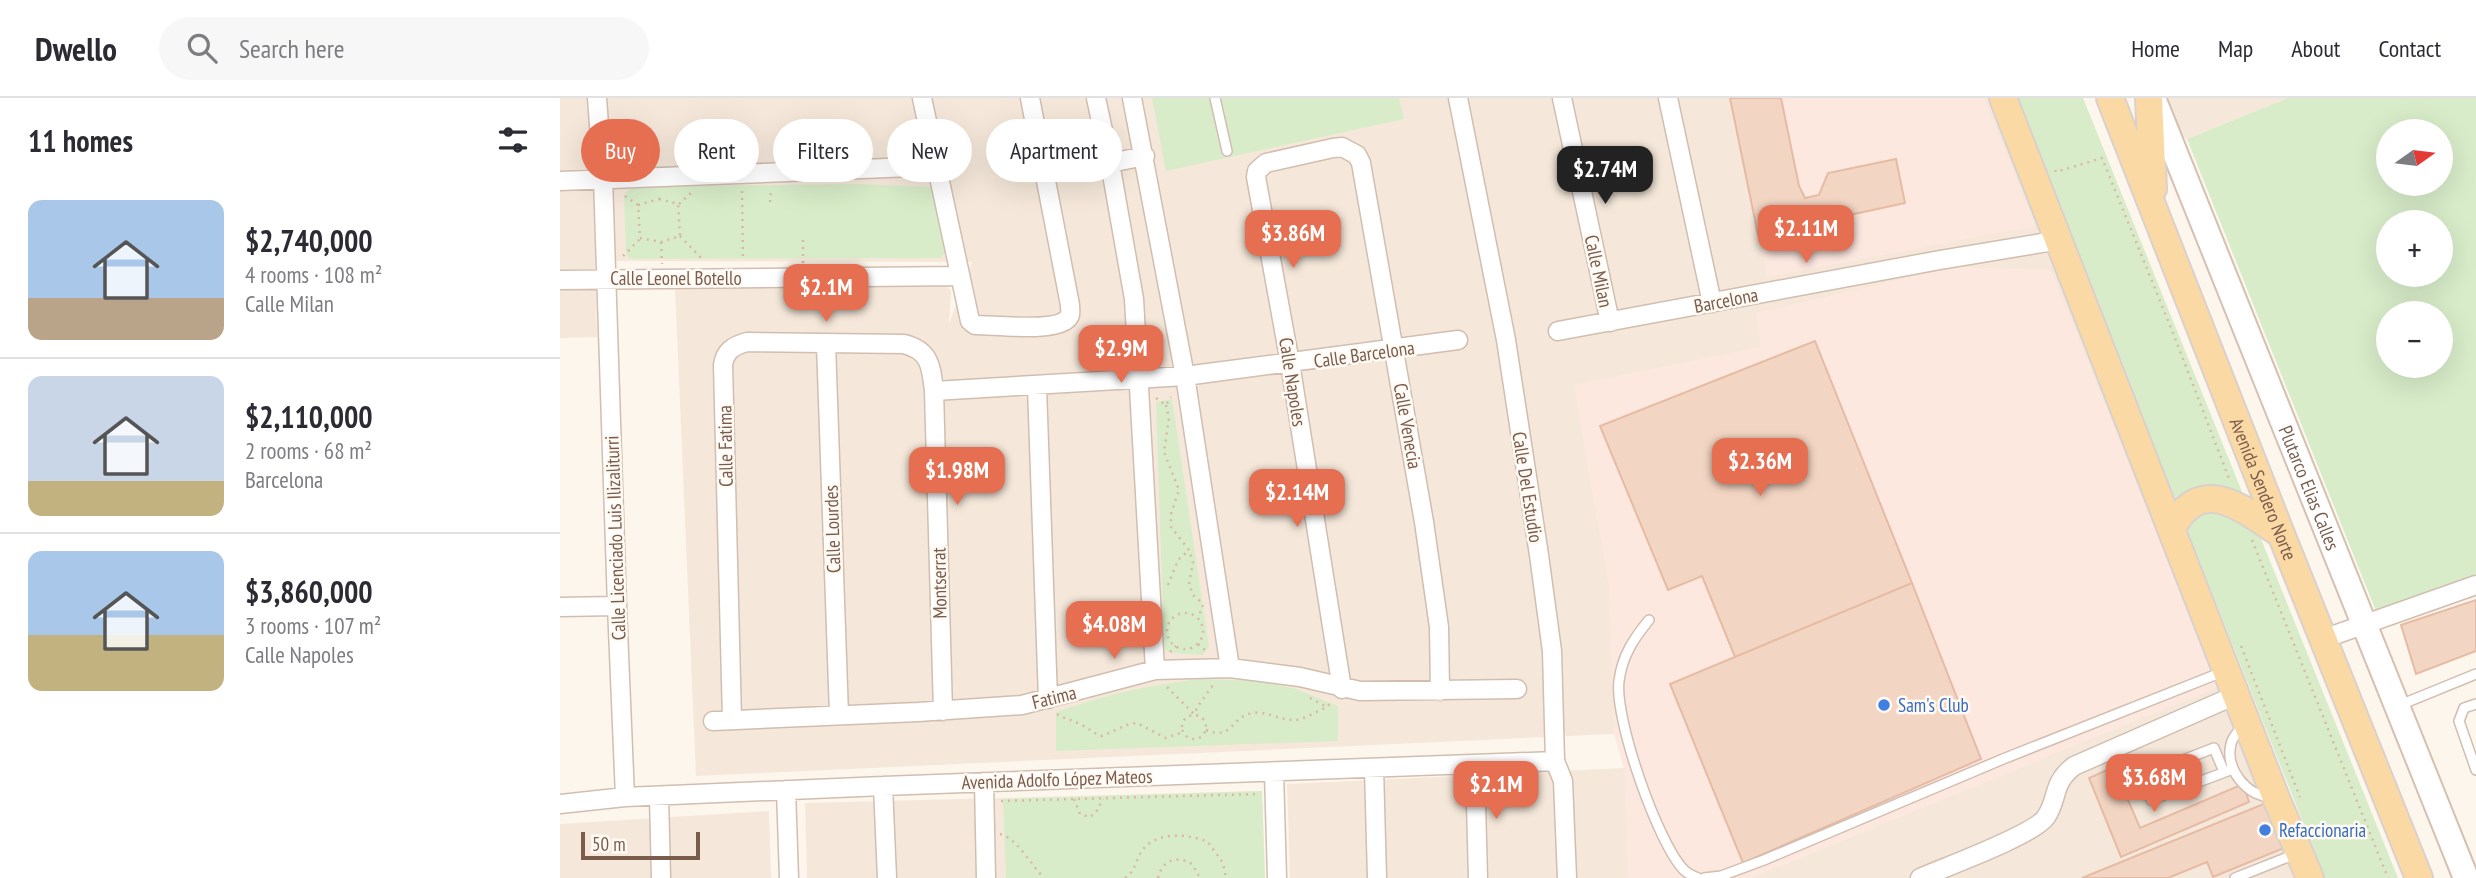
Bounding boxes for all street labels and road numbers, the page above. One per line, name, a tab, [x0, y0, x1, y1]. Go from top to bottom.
street label: Calle Milan	[1580, 233, 1618, 309]
street label: Calle Leonel Botello	[610, 266, 742, 290]
street label: Barcelona	[1692, 282, 1760, 318]
street label: Calle Barcelona	[1312, 335, 1416, 373]
street label: Calle Napoles	[1274, 336, 1312, 428]
street label: Calle Venecia	[1389, 381, 1427, 471]
street label: Calle Fatima	[712, 405, 738, 487]
street label: Avenida Sendero Norte	[2225, 414, 2302, 564]
street label: Plutarco Elias Calles	[2274, 422, 2345, 554]
street label: Calle Del Estudio	[1507, 430, 1549, 544]
street label: Calle Licenciado Luis Ilizaliturri	[599, 435, 631, 641]
street label: Calle Lourdes	[818, 485, 846, 573]
street label: Montserrat	[926, 546, 952, 619]
street label: Fatima	[1029, 680, 1079, 714]
street label: Avenida Adolfo López Mateos	[961, 764, 1153, 794]

